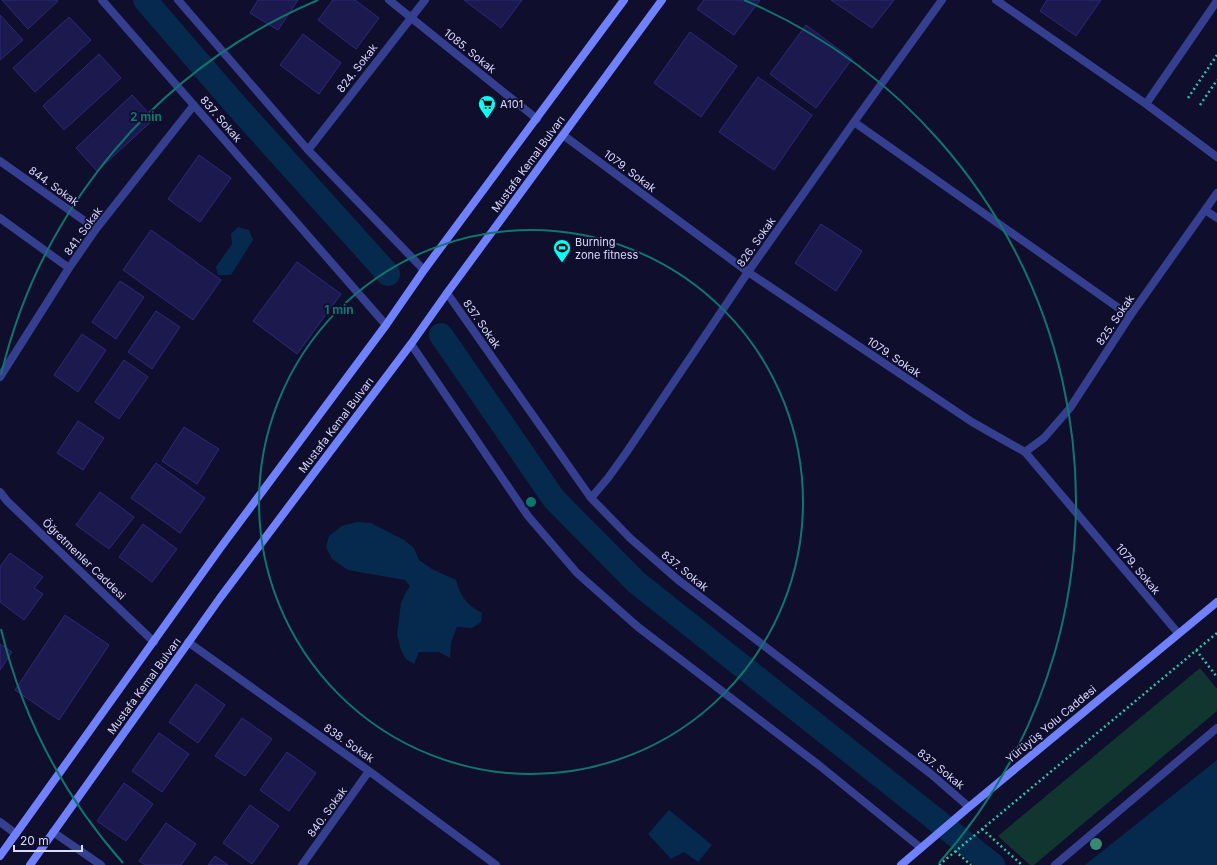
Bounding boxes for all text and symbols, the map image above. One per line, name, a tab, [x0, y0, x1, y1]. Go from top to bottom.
street label: 1085. Sokak	[441, 26, 499, 76]
street label: 824. Sokak	[334, 41, 380, 95]
street label: 837. Sokak	[197, 93, 245, 145]
supermarket icon: A101	[477, 94, 497, 119]
place label: A101	[500, 97, 523, 111]
text: 2 min	[130, 109, 162, 124]
street label: Mustafa Kemal Bulvarı	[488, 113, 568, 215]
street label: 1079. Sokak	[601, 147, 659, 195]
street label: 844. Sokak	[26, 163, 82, 209]
street label: 841. Sokak	[61, 204, 105, 258]
street label: 826. Sokak	[734, 214, 778, 270]
place label: Burning zone fitness	[575, 235, 639, 262]
sports icon: Burning zone fitness	[552, 238, 572, 263]
street label: 825. Sokak	[1093, 292, 1137, 348]
street label: 837. Sokak	[460, 297, 504, 351]
text: 1 min	[324, 302, 354, 317]
street label: 1079. Sokak	[864, 334, 924, 380]
street label: Mustafa Kemal Bulvarı	[296, 375, 376, 475]
centre of rings	[524, 495, 538, 509]
street label: Öğretmenler Caddesi	[39, 516, 129, 602]
street label: 1079. Sokak	[1113, 541, 1163, 597]
street label: 837. Sokak	[659, 548, 711, 594]
street label: Mustafa Kemal Bulvarı	[104, 635, 184, 737]
street label: Yürüyüş Yolu Caddesi	[1003, 682, 1099, 766]
street label: 838. Sokak	[321, 721, 377, 765]
street label: 837. Sokak	[915, 746, 967, 792]
street label: 840. Sokak	[304, 784, 350, 840]
scale bar	[14, 827, 82, 853]
text: 20 m	[20, 833, 49, 848]

